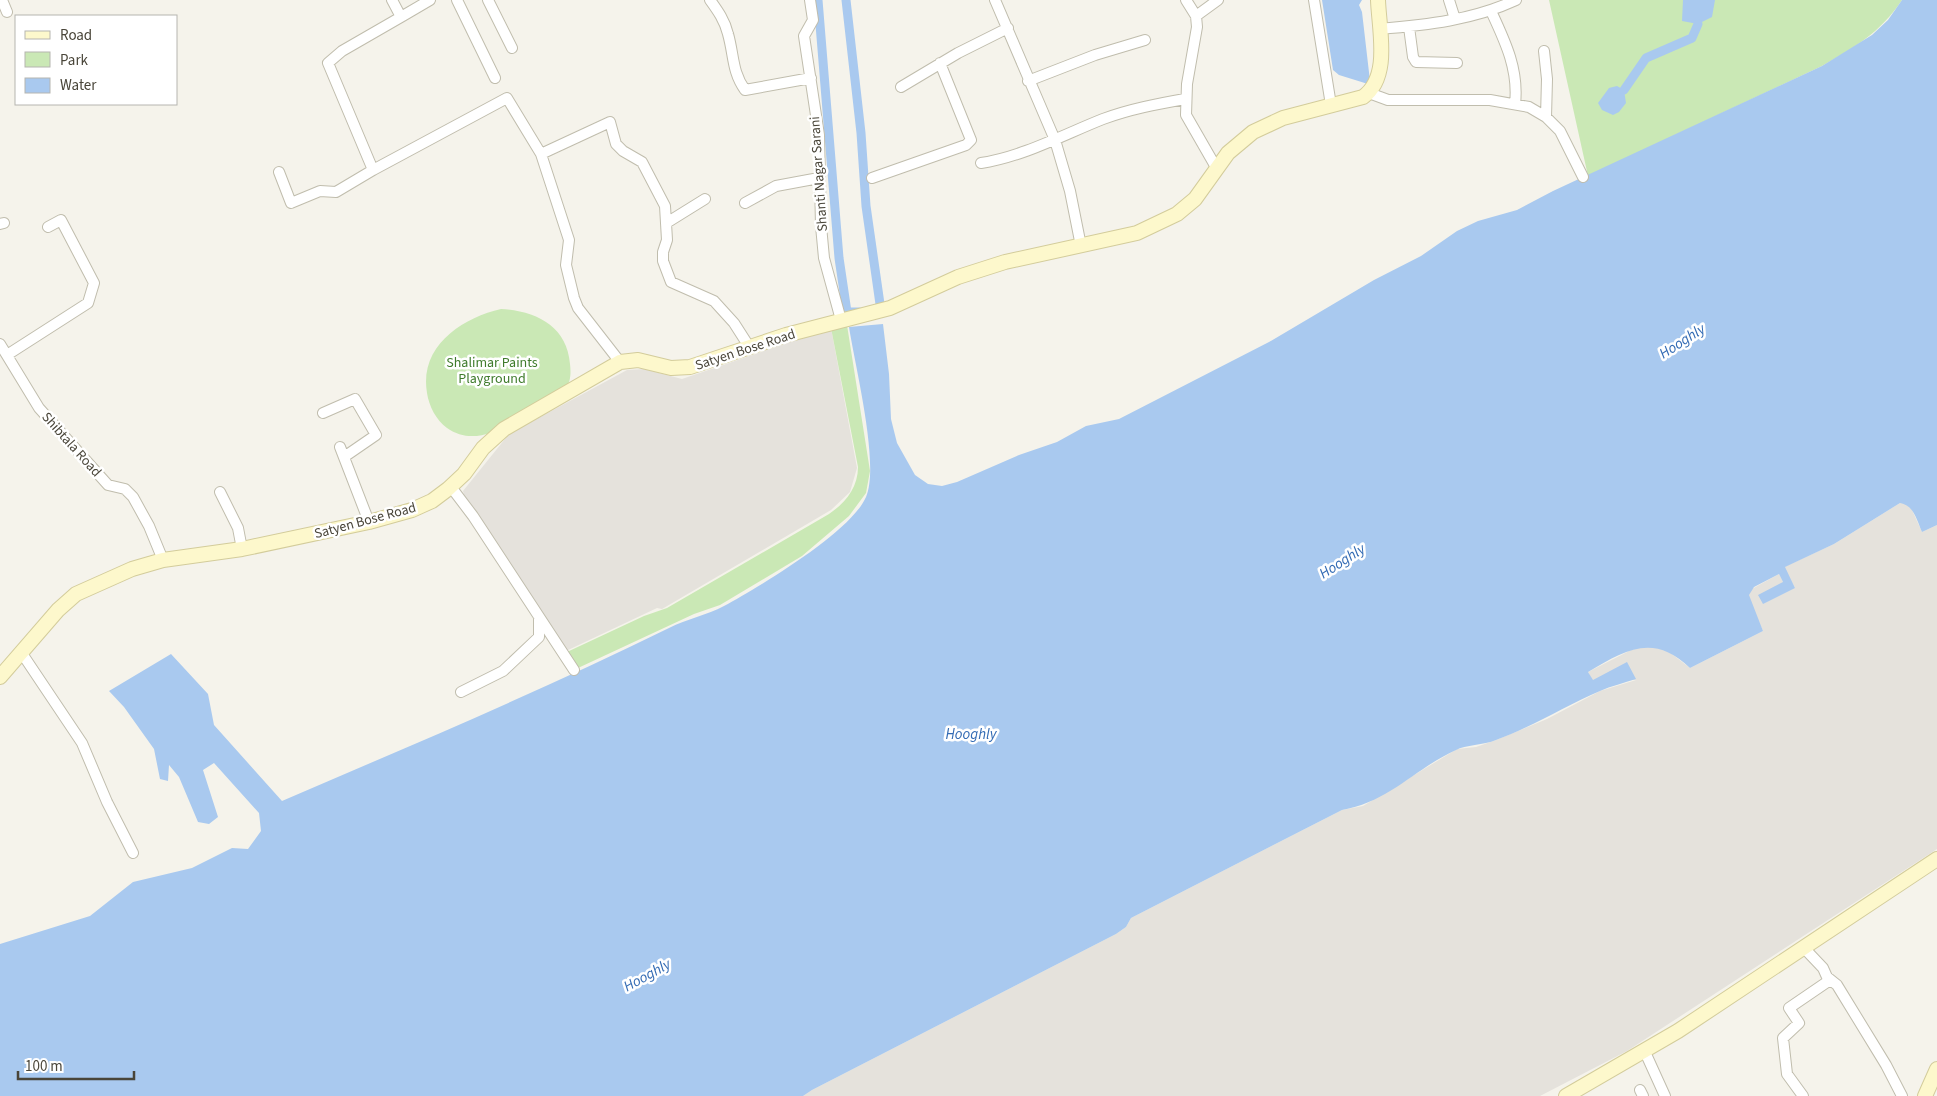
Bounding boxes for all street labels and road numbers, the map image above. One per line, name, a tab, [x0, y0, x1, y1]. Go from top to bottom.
street label: Shanti Nagar Sarani	[805, 116, 833, 232]
street label: Satyen Bose Road	[693, 324, 798, 376]
street label: Shibtala Road	[37, 408, 106, 481]
street label: Satyen Bose Road	[312, 498, 418, 544]

